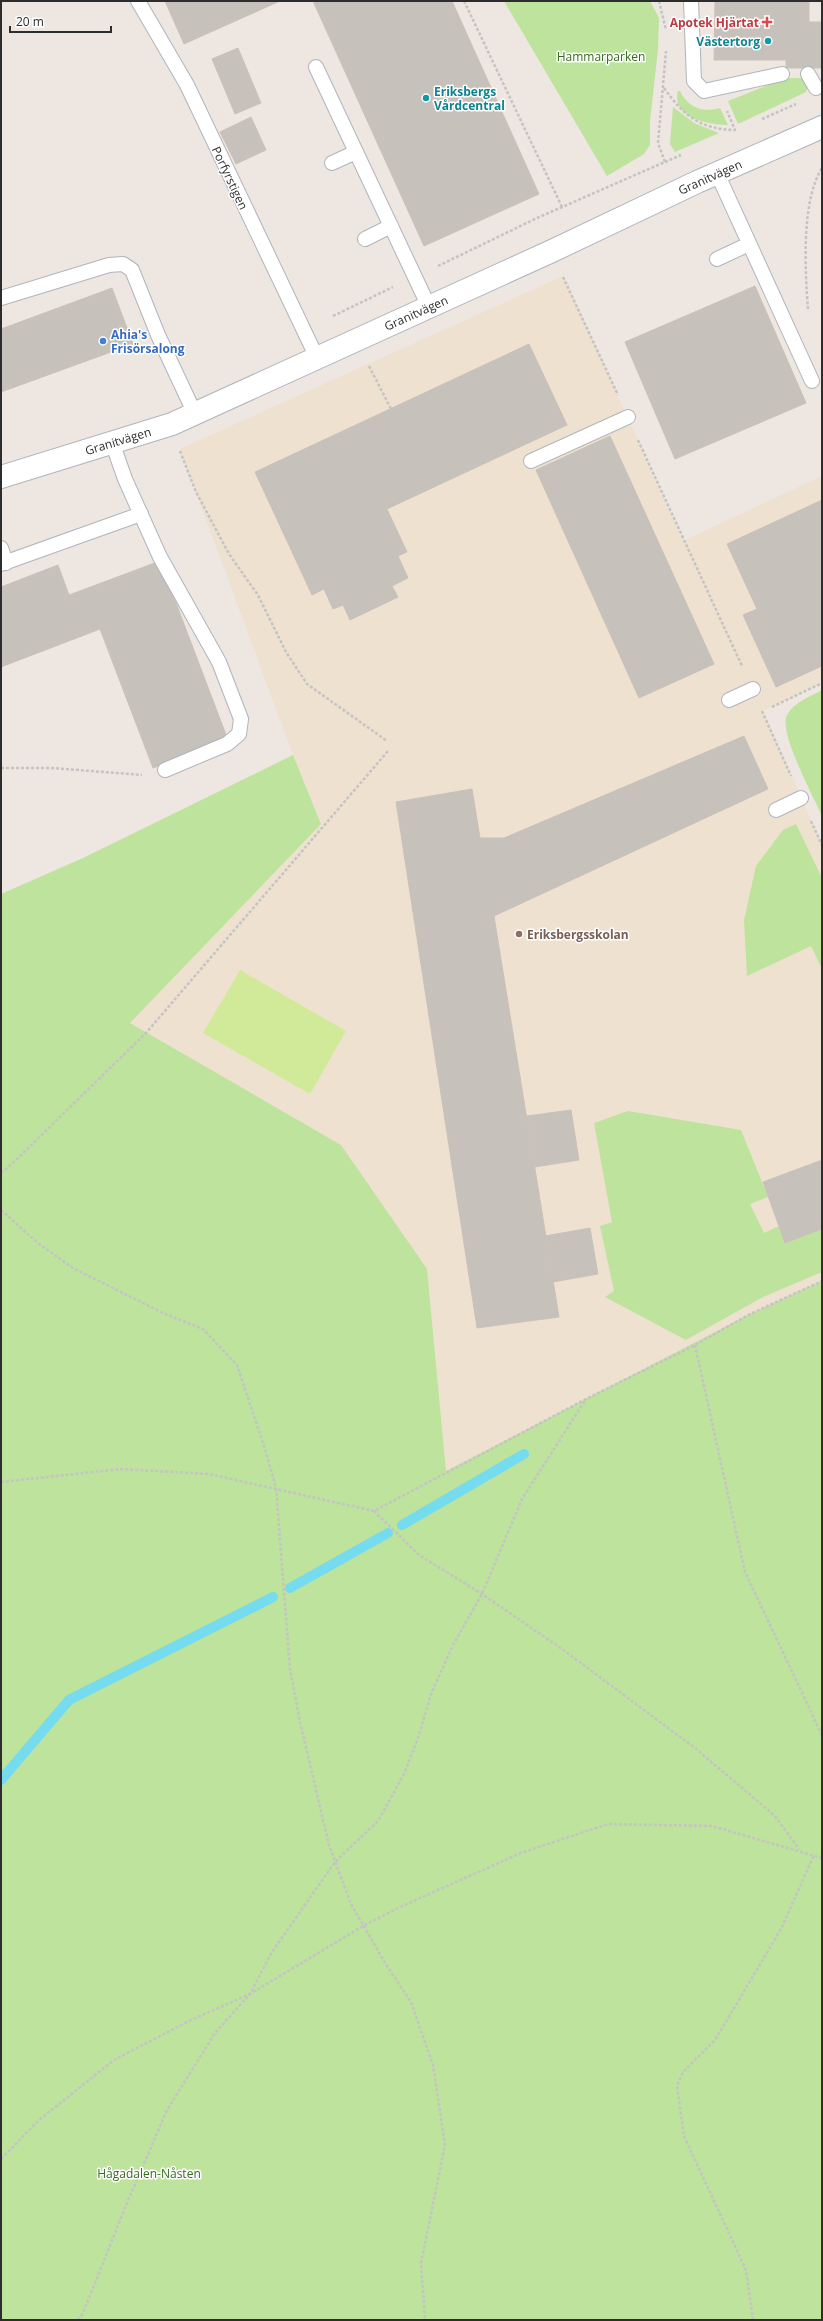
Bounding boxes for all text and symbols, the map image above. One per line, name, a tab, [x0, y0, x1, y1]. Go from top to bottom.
scale bar	[10, 8, 111, 34]
text: 20 m	[16, 13, 44, 30]
place label: Apotek Hjärtat	[670, 14, 759, 31]
marker: Apotek Hjärtat	[762, 17, 772, 27]
place label: Västertorg	[696, 33, 760, 50]
marker: Västertorg	[763, 36, 773, 46]
park label: Hammarparken	[557, 48, 645, 65]
place label: Eriksbergs Vårdcentral	[434, 83, 505, 114]
marker: Eriksbergs Vårdcentral	[421, 93, 431, 103]
street label: Porfyrstigen	[208, 144, 252, 212]
street label: Granitvägen	[675, 155, 745, 199]
street label: Granitvägen	[381, 291, 451, 335]
place label: Ahia's Frisörsalong	[111, 326, 185, 357]
marker: Ahia's Frisörsalong	[98, 336, 108, 346]
street label: Granitvägen	[83, 423, 153, 459]
place label: Eriksbergsskolan	[527, 926, 629, 943]
marker: Eriksbergsskolan	[514, 929, 524, 939]
park label: Hågadalen-Nåsten	[97, 2165, 201, 2182]

